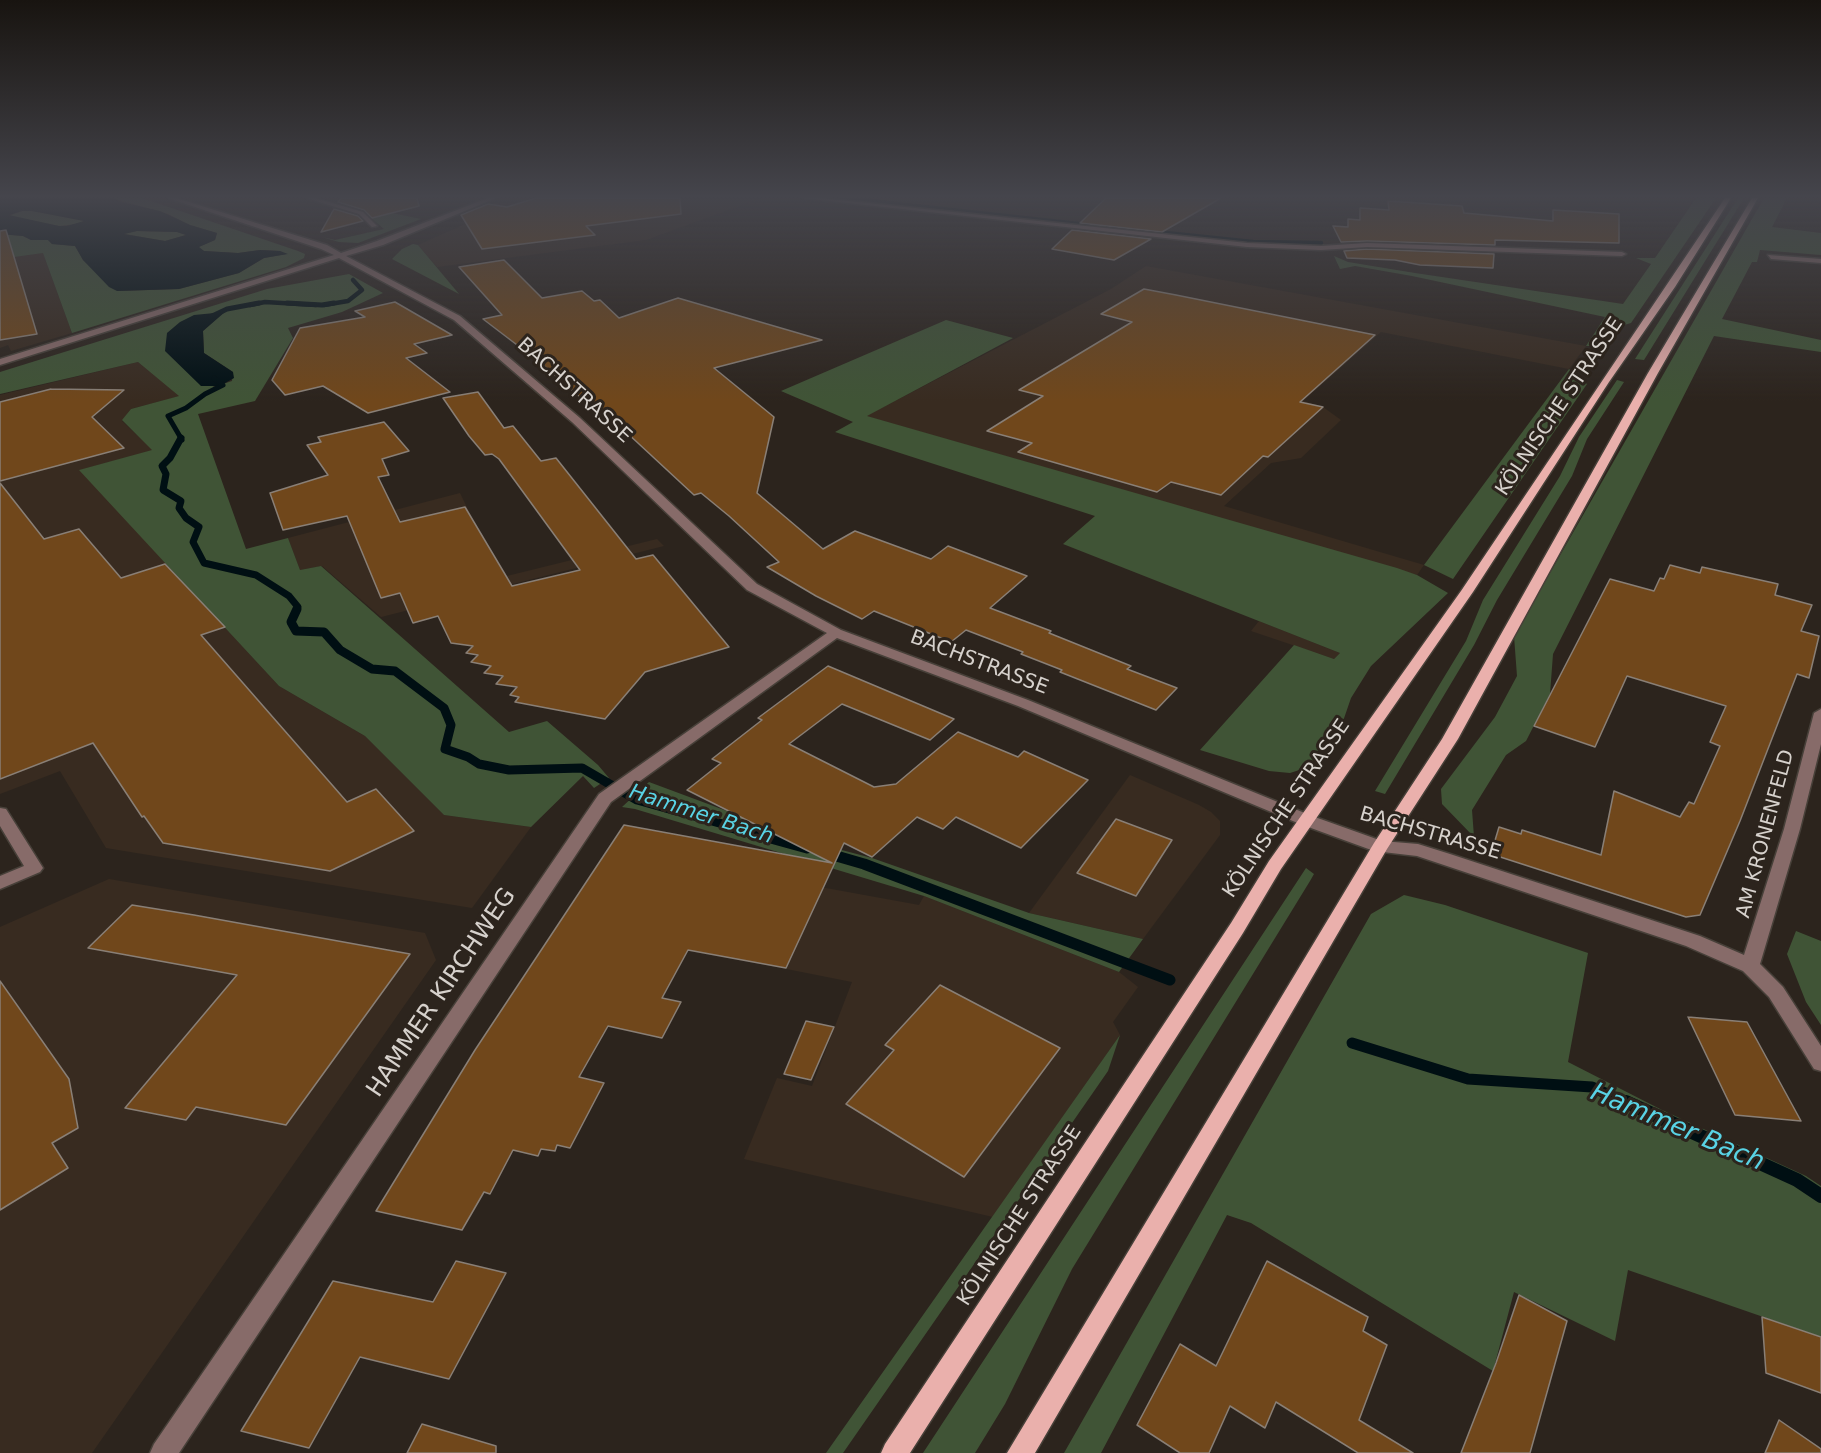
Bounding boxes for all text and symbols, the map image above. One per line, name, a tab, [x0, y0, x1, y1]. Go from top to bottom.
street label: KÖLNISCHE STRASSE	[1491, 313, 1629, 501]
street label: BACHSTRASSE	[512, 333, 636, 449]
street label: BACHSTRASSE	[907, 626, 1051, 700]
street label: KÖLNISCHE STRASSE	[1218, 715, 1356, 903]
street label: AM KRONENFELD	[1732, 747, 1800, 921]
water label: Hammer Bach	[626, 780, 776, 850]
street label: BACHSTRASSE	[1357, 802, 1503, 866]
street label: HAMMER KIRCHWEG	[361, 883, 523, 1103]
water label: Hammer Bach	[1585, 1077, 1769, 1179]
street label: KÖLNISCHE STRASSE	[953, 1121, 1087, 1311]

